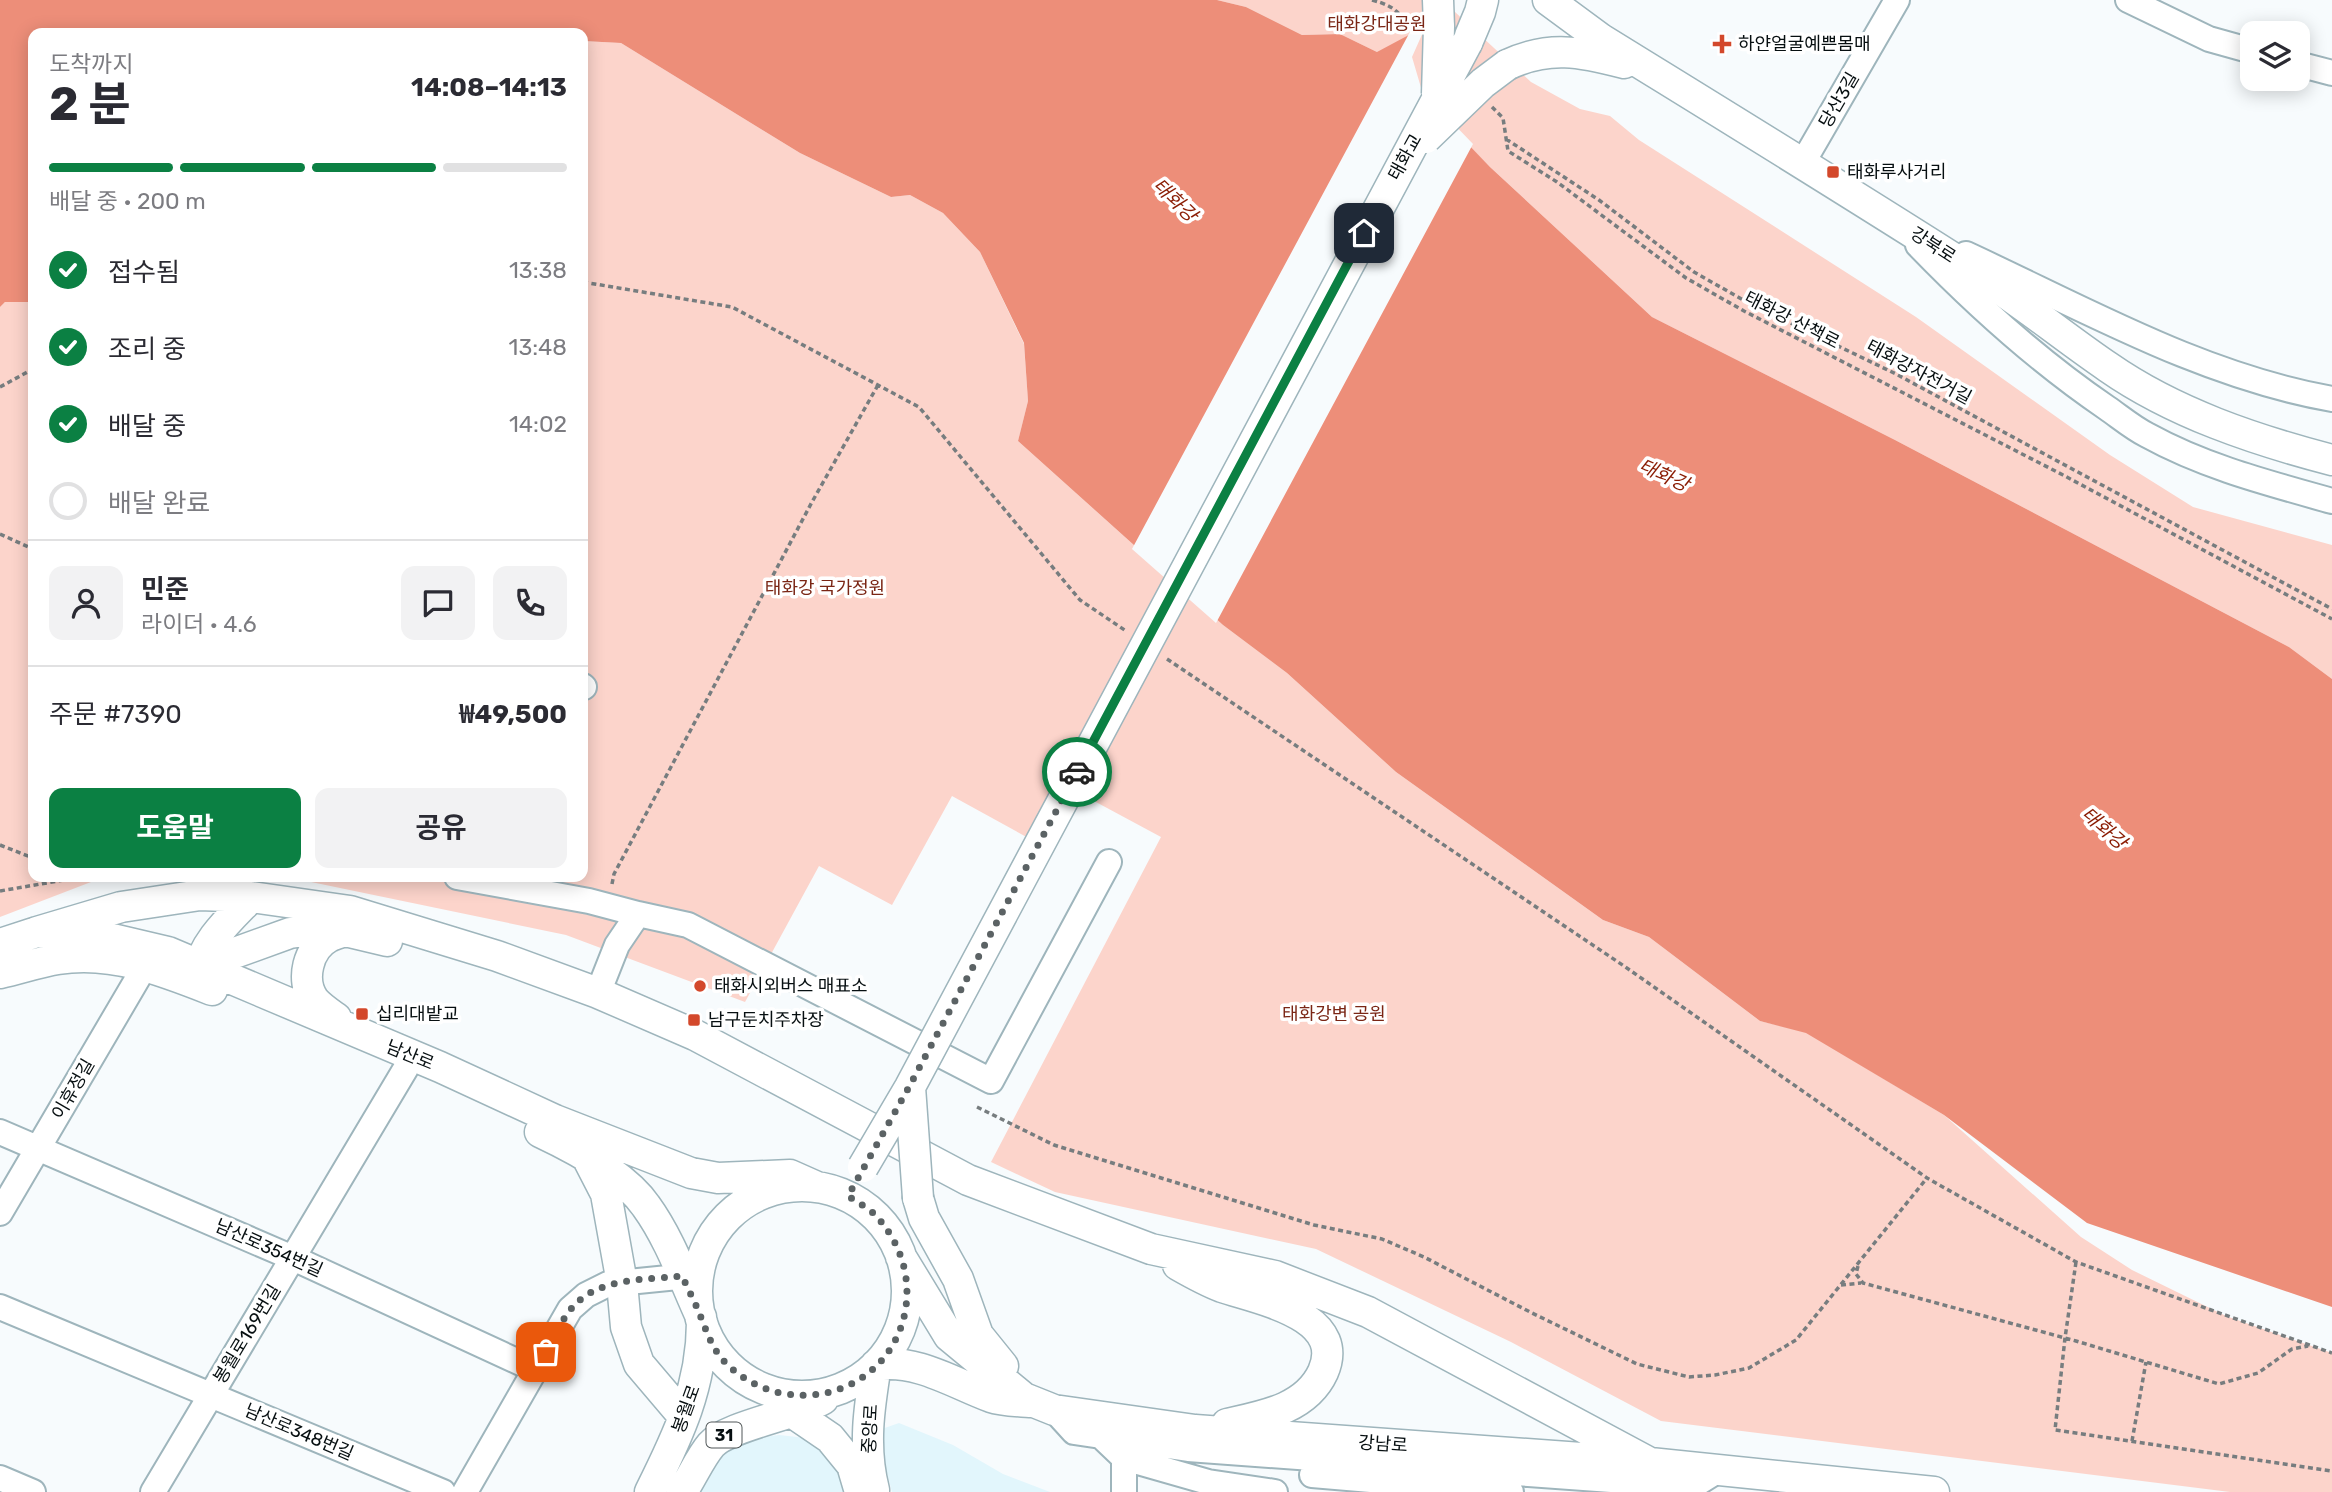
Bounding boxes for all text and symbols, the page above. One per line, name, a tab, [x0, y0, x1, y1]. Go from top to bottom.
park label: 태화강대공원	[1327, 13, 1427, 35]
map controls	[2240, 21, 2310, 91]
button: layers	[2240, 21, 2310, 91]
place label: 하얀얼굴예쁜몸매	[1738, 33, 1870, 55]
marker: 하얀얼굴예쁜몸매	[1712, 34, 1732, 54]
text: 도착까지	[49, 50, 134, 78]
street label: 당산3길	[1814, 68, 1864, 132]
text: 14:08–14:13	[411, 72, 567, 103]
text: 2 분	[49, 77, 131, 132]
street label: 태화교	[1383, 130, 1427, 184]
place label: 태화루사거리	[1847, 161, 1946, 183]
marker: 태화루사거리	[1825, 164, 1841, 180]
water label: 태화강	[1148, 174, 1204, 228]
text: 배달 중 · 200 m	[49, 187, 206, 215]
pin	[1334, 203, 1394, 263]
icon: home	[1345, 214, 1383, 252]
street label: 강북로	[1906, 222, 1960, 268]
icon: check	[49, 251, 87, 289]
text: 13:38	[509, 256, 567, 284]
text: 접수됨	[108, 257, 180, 288]
street label: 태화강 산책로	[1741, 287, 1843, 353]
icon: check	[49, 328, 87, 366]
text: 13:48	[509, 333, 567, 361]
text: 조리 중	[108, 334, 186, 365]
street label: 태화강자전거길	[1863, 335, 1975, 409]
icon: check	[49, 405, 87, 443]
text: 14:02	[509, 410, 567, 438]
text: 배달 중	[108, 411, 186, 442]
water label: 태화강	[1635, 454, 1695, 497]
text: 배달 완료	[108, 488, 210, 519]
button: person	[49, 566, 123, 640]
button: chat	[401, 566, 475, 640]
button: phone	[493, 566, 567, 640]
text: 민준	[141, 574, 189, 605]
park label: 태화강 국가정원	[765, 577, 885, 599]
text: 라이더 · 4.6	[141, 610, 257, 638]
text: 주문 #7390	[49, 699, 182, 730]
text: ₩49,500	[459, 699, 567, 730]
courier	[1042, 737, 1112, 807]
icon: car	[1058, 753, 1096, 791]
button: 도움말	[49, 788, 301, 868]
button: 공유	[315, 788, 567, 868]
water label: 태화강	[2077, 802, 2133, 856]
place label: 태화시외버스 매표소	[714, 975, 867, 997]
marker: 태화시외버스 매표소	[692, 978, 708, 994]
place label: 십리대밭교	[376, 1003, 459, 1025]
park label: 태화강변 공원	[1282, 1003, 1386, 1025]
marker: 십리대밭교	[354, 1006, 370, 1022]
place label: 남구둔치주차장	[708, 1009, 824, 1031]
marker: 남구둔치주차장	[686, 1012, 702, 1028]
street label: 남산로	[383, 1035, 437, 1075]
street label: 이휴정길	[47, 1055, 99, 1123]
street label: 남산로354번길	[212, 1214, 326, 1282]
street label: 봉월로169번길	[209, 1280, 285, 1388]
pin	[516, 1322, 576, 1382]
icon: bag	[527, 1333, 565, 1371]
street label: 봉월로	[667, 1382, 705, 1436]
street label: 남산로348번길	[241, 1399, 357, 1465]
street label: 중앙로	[858, 1404, 882, 1454]
road number: 31	[706, 1422, 742, 1448]
street label: 강남로	[1357, 1431, 1409, 1457]

